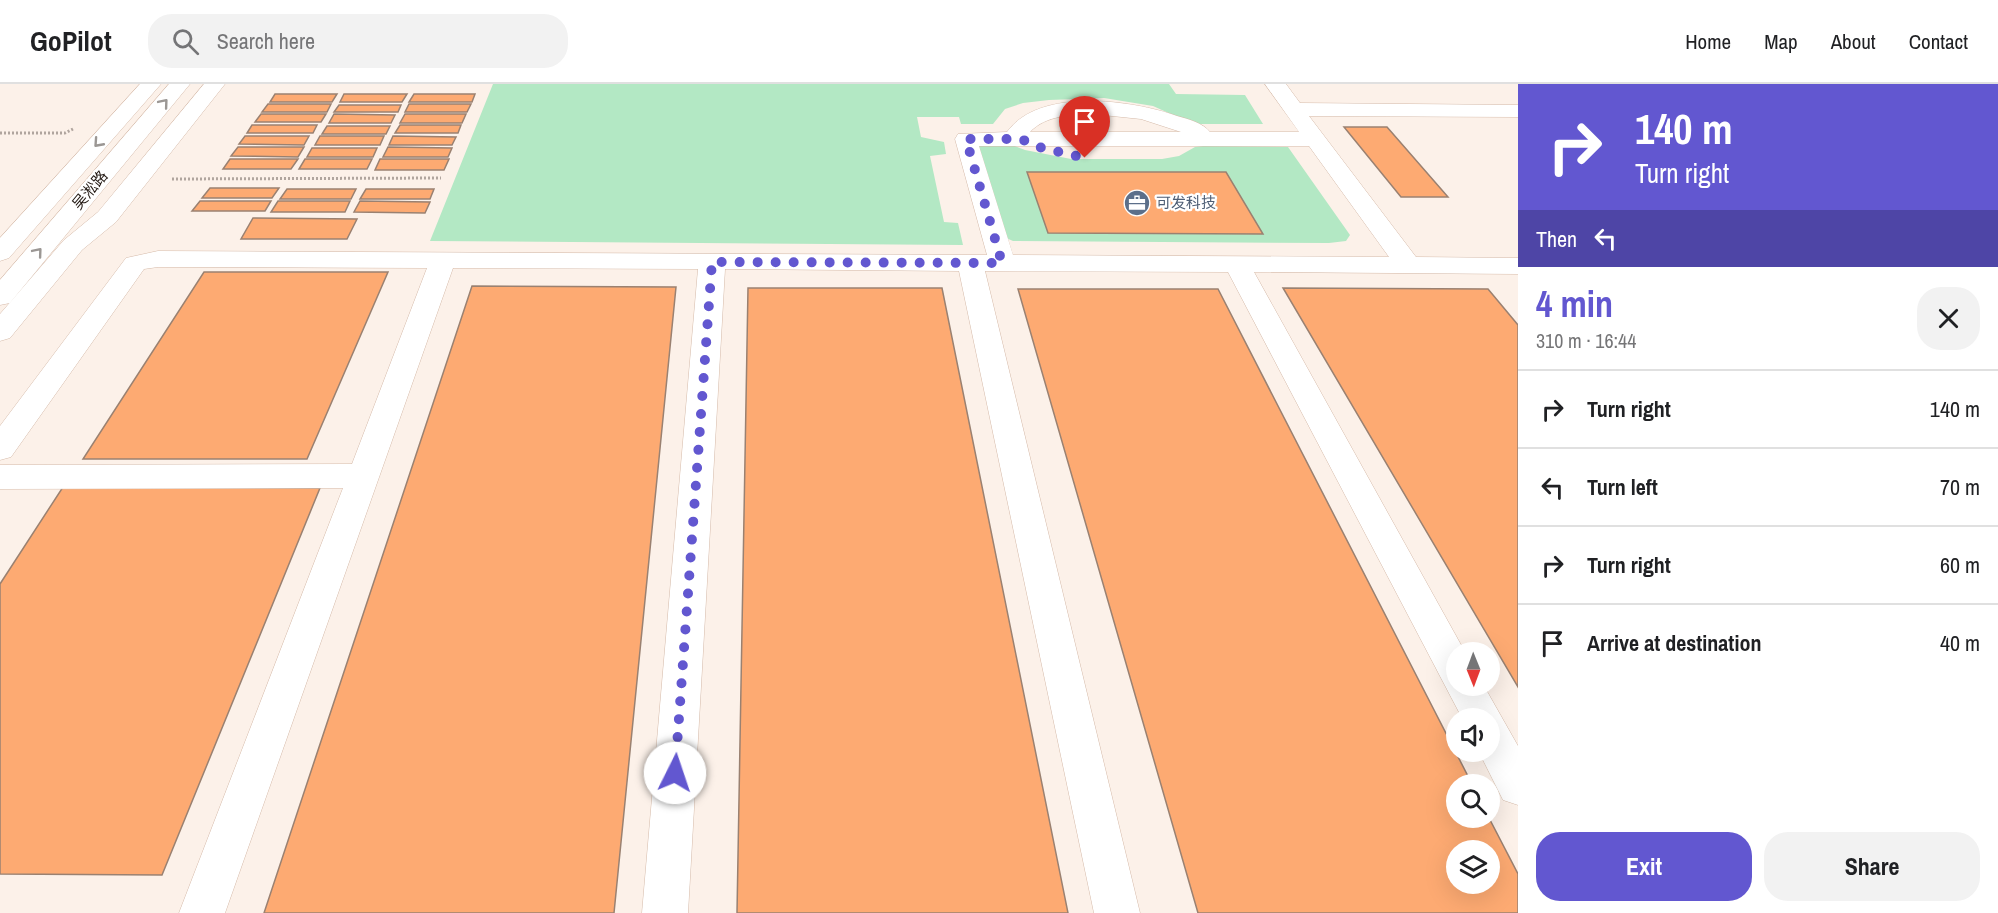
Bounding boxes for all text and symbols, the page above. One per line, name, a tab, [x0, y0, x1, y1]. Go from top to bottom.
search box	[148, 14, 568, 68]
text: GoPilot	[30, 22, 112, 60]
icon: search	[169, 25, 202, 58]
text: Search here	[217, 26, 315, 56]
text: Home	[1685, 27, 1731, 56]
text: Map	[1764, 27, 1798, 56]
text: About	[1831, 27, 1876, 56]
text: Contact	[1909, 27, 1968, 56]
pin	[1059, 96, 1110, 158]
one-way arrow	[157, 99, 168, 110]
text: 140 m	[1635, 101, 1733, 157]
icon: arrive	[1068, 105, 1101, 138]
icon: right	[1536, 108, 1614, 186]
one-way arrow	[94, 136, 105, 147]
text: Turn right	[1635, 155, 1729, 191]
street label: 吴淞路	[67, 166, 112, 214]
office icon: 可发科技	[1122, 188, 1152, 218]
place label: 可发科技	[1156, 192, 1216, 213]
icon: left	[1589, 222, 1622, 255]
text: Then	[1536, 224, 1577, 254]
one-way arrow	[31, 248, 42, 259]
text: 4 min	[1536, 280, 1613, 328]
button: close	[1917, 287, 1980, 350]
text: 310 m · 16:44	[1536, 327, 1636, 354]
icon: right	[1536, 393, 1569, 426]
text: Turn right	[1587, 394, 1671, 424]
text: 140 m	[1930, 394, 1980, 424]
icon: left	[1536, 471, 1569, 504]
text: Turn left	[1587, 472, 1658, 502]
text: 70 m	[1940, 472, 1980, 502]
icon: right	[1536, 549, 1569, 582]
text: Turn right	[1587, 550, 1671, 580]
text: 60 m	[1940, 550, 1980, 580]
icon: arrive	[1536, 627, 1569, 660]
text: Arrive at destination	[1587, 628, 1761, 658]
text: 40 m	[1940, 628, 1980, 658]
north arrow	[1446, 642, 1500, 696]
map controls	[1446, 642, 1500, 894]
button: sound	[1446, 708, 1500, 762]
position arrow	[643, 741, 707, 805]
button: search	[1446, 774, 1500, 828]
button: Exit	[1536, 832, 1752, 901]
button: Share	[1764, 832, 1980, 901]
button: layers	[1446, 840, 1500, 894]

